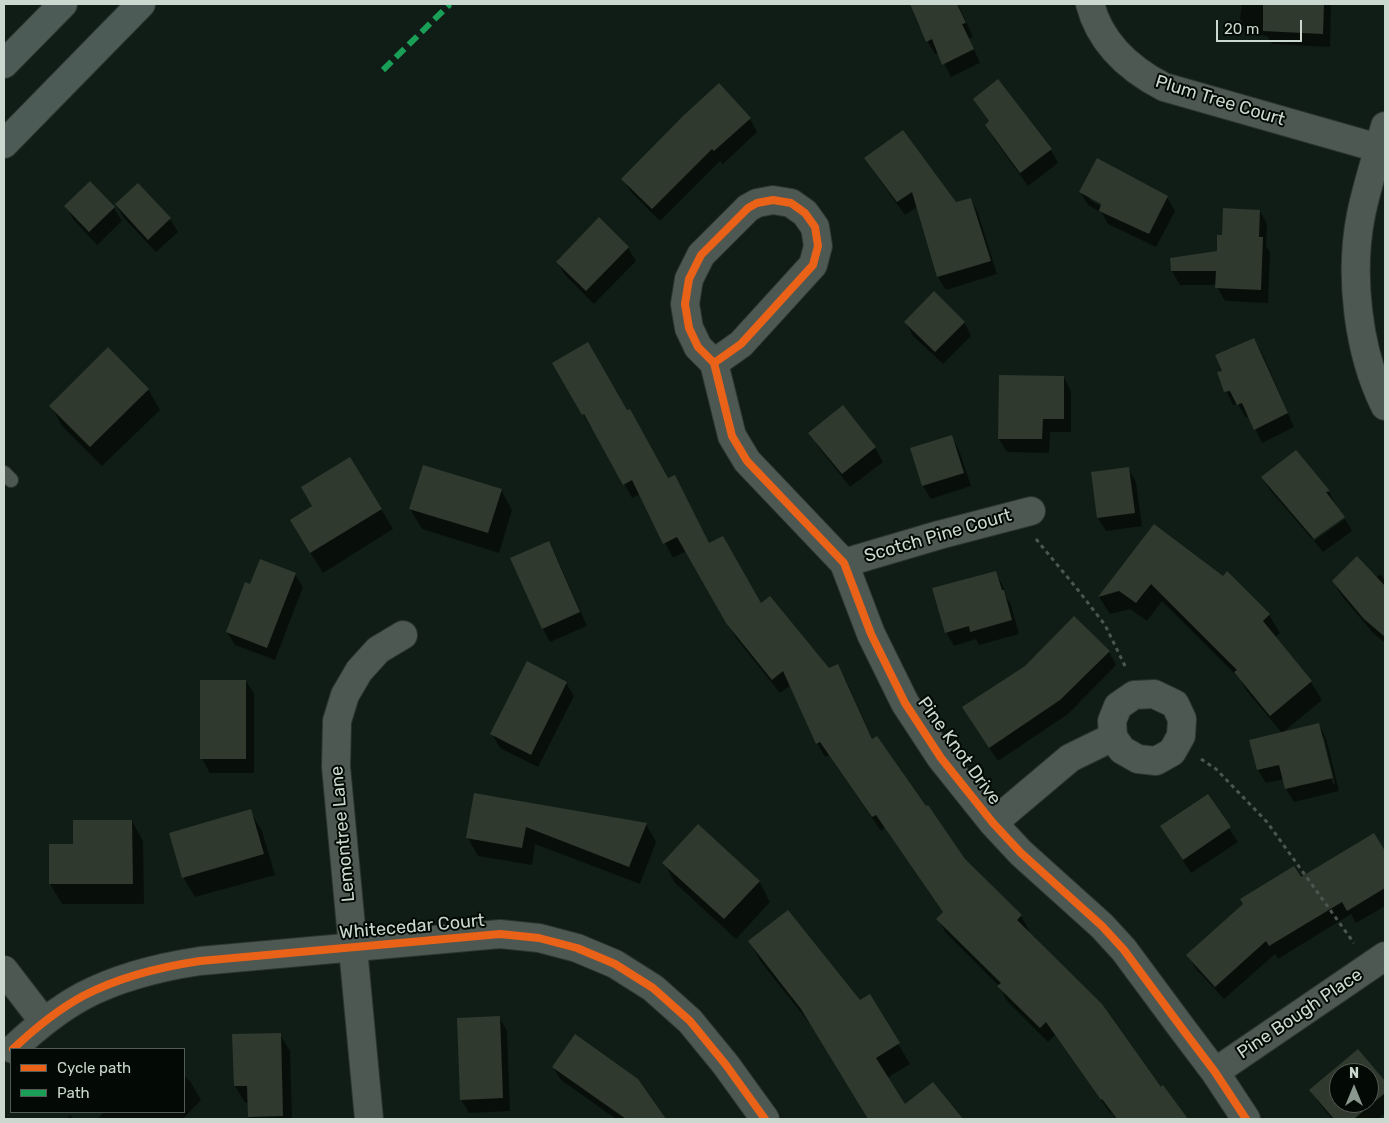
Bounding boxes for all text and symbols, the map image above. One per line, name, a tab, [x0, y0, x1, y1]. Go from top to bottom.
scale bar	[1219, 10, 1305, 42]
text: 20 m	[1224, 20, 1259, 38]
street label: Plum Tree Court	[1153, 71, 1287, 131]
street label: Scotch Pine Court	[862, 505, 1014, 567]
street label: Pine Knot Drive	[913, 693, 1005, 809]
street label: Lemontree Lane	[326, 765, 360, 903]
street label: Whitecedar Court	[338, 910, 486, 944]
street label: Pine Bough Place	[1233, 964, 1367, 1064]
legend	[10, 1048, 185, 1113]
text: Cycle path	[57, 1059, 131, 1077]
north arrow	[1329, 1063, 1379, 1113]
text: N	[1349, 1065, 1359, 1082]
text: Path	[57, 1084, 90, 1102]

